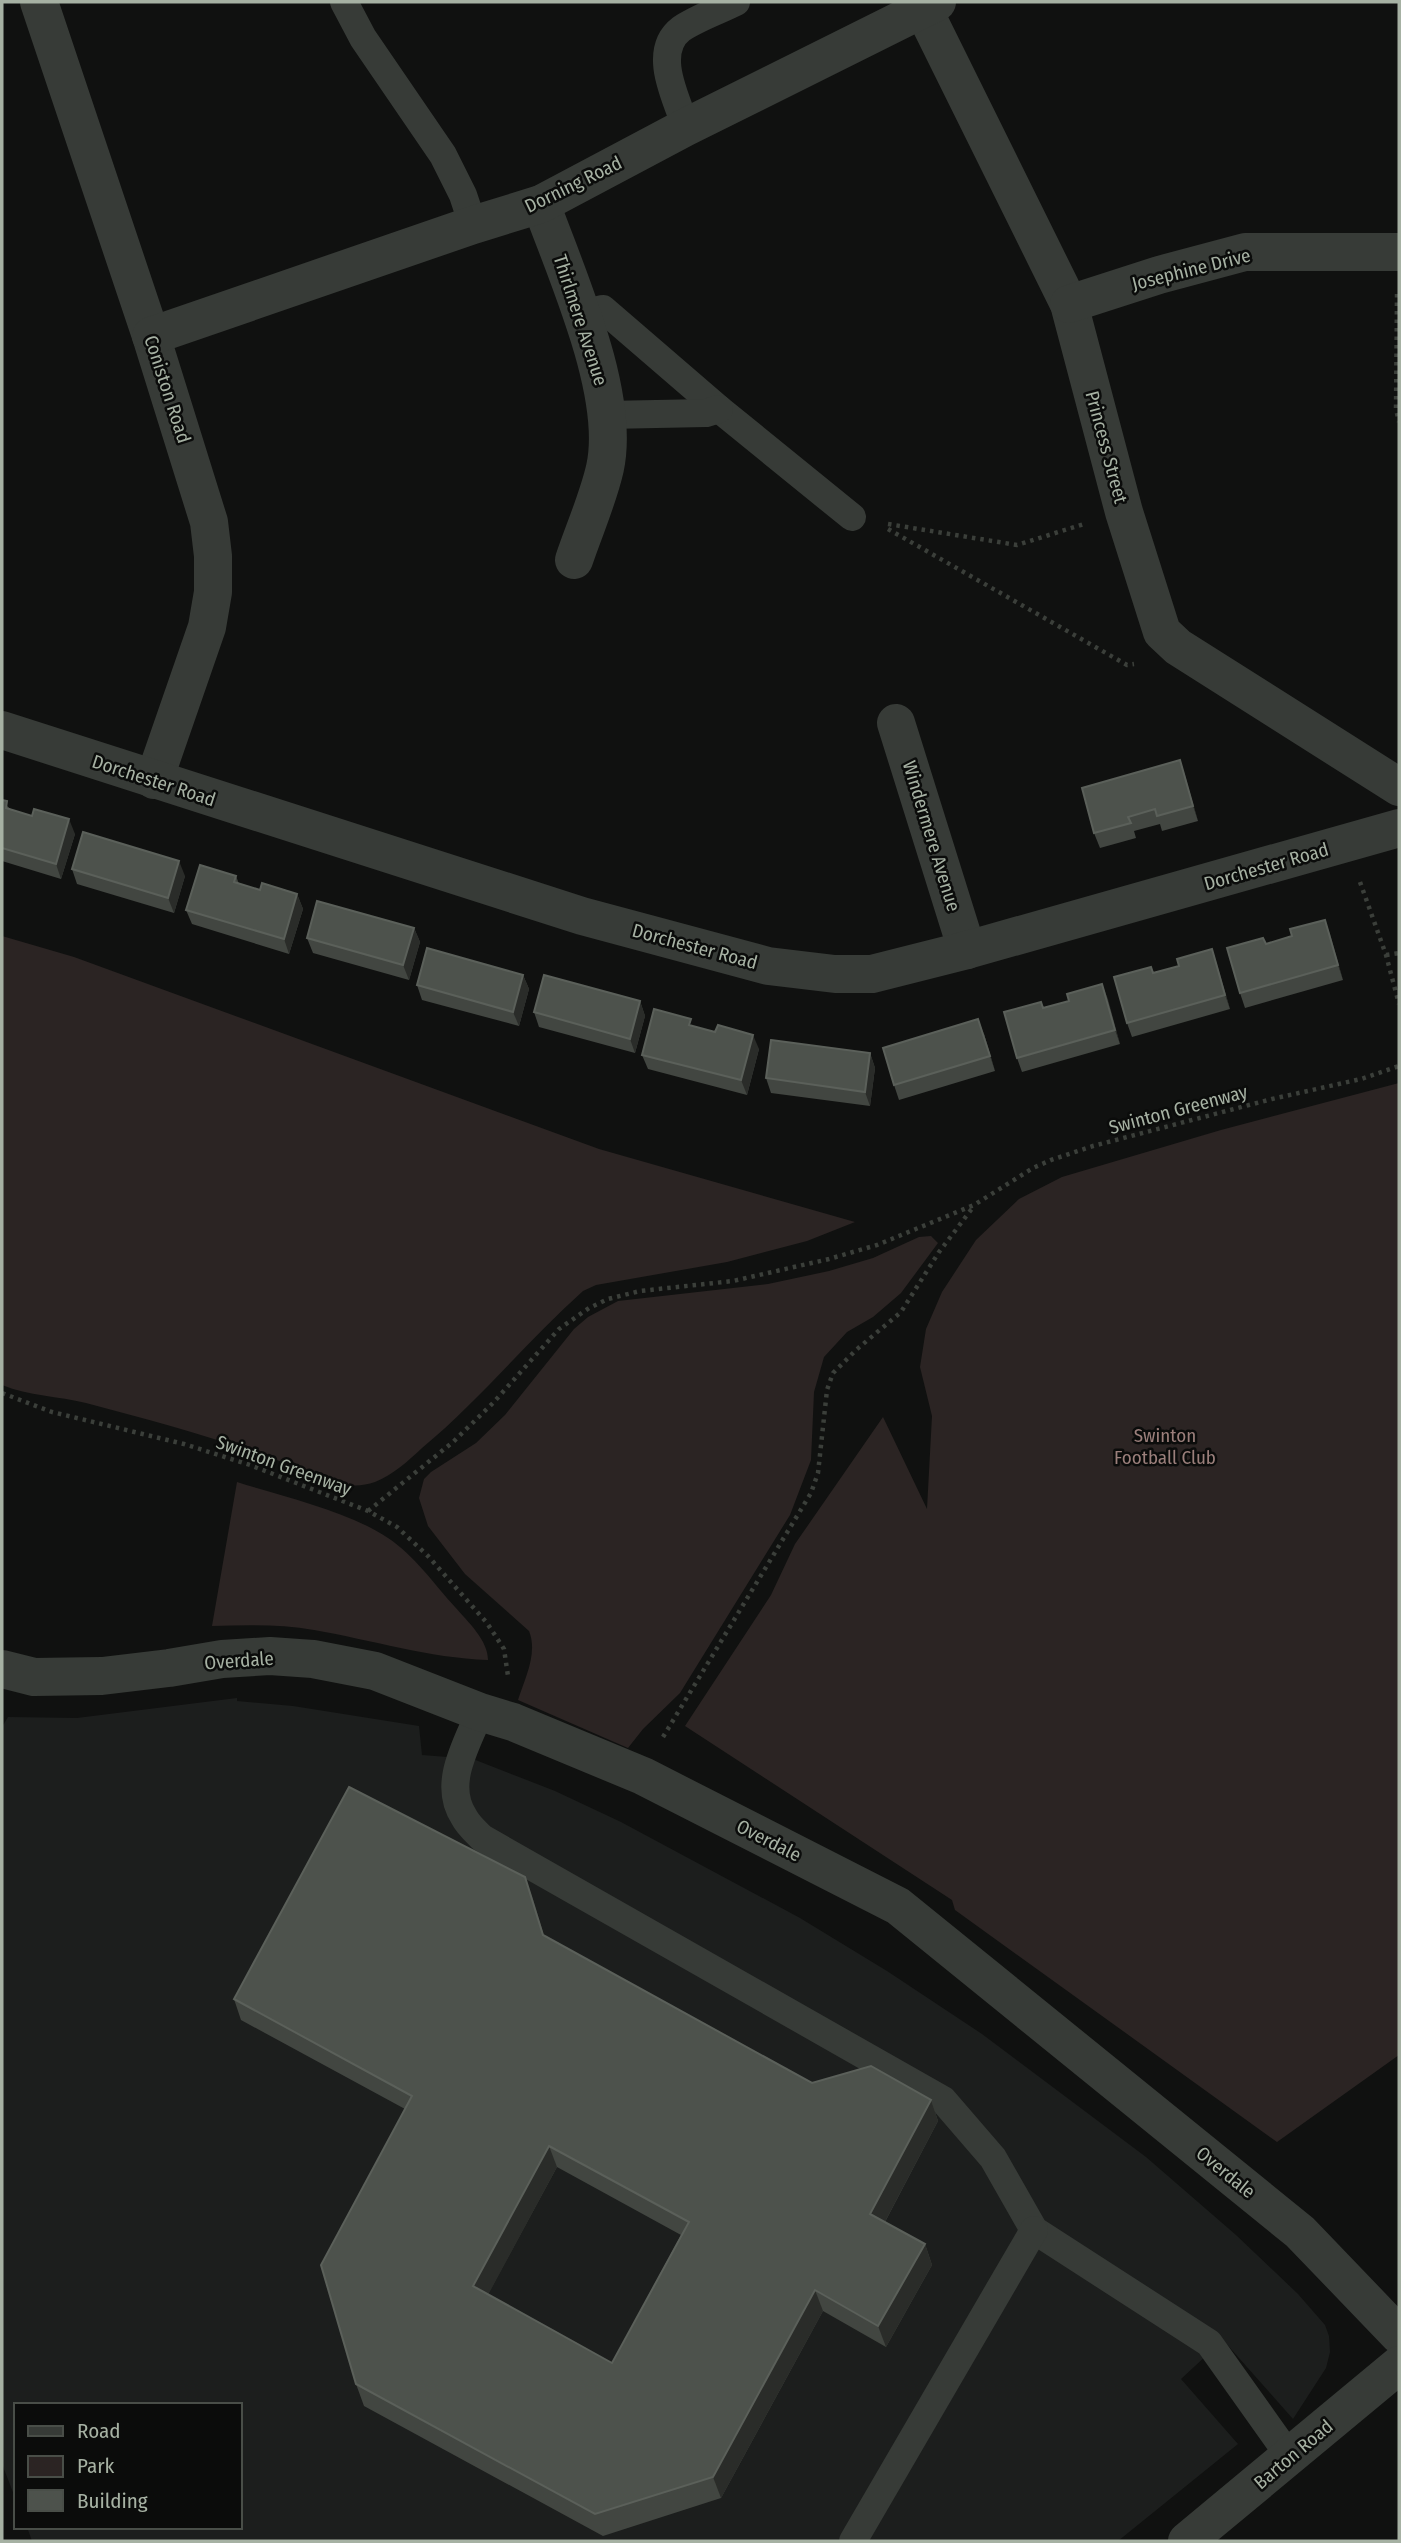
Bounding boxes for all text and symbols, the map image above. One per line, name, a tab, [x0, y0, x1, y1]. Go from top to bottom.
street label: Dorning Road	[521, 151, 626, 218]
street label: Josephine Drive	[1129, 244, 1253, 295]
street label: Thirlmere Avenue	[549, 252, 613, 389]
street label: Coniston Road	[139, 332, 196, 446]
street label: Princess Street	[1080, 388, 1133, 507]
street label: Dorchester Road	[89, 750, 219, 811]
street label: Windermere Avenue	[898, 758, 965, 914]
street label: Dorchester Road	[1201, 838, 1331, 895]
street label: Dorchester Road	[630, 919, 760, 974]
street label: Swinton Greenway	[1106, 1080, 1250, 1139]
park label: Swinton Football Club	[1114, 1424, 1216, 1469]
street label: Swinton Greenway	[213, 1430, 355, 1501]
street label: Overdale	[204, 1647, 274, 1674]
street label: Overdale	[733, 1814, 805, 1866]
street label: Overdale	[1191, 2142, 1260, 2203]
legend	[14, 2403, 242, 2529]
street label: Barton Road	[1249, 2415, 1338, 2494]
text: Road	[77, 2418, 121, 2444]
text: Park	[77, 2453, 115, 2479]
text: Building	[77, 2488, 148, 2514]

